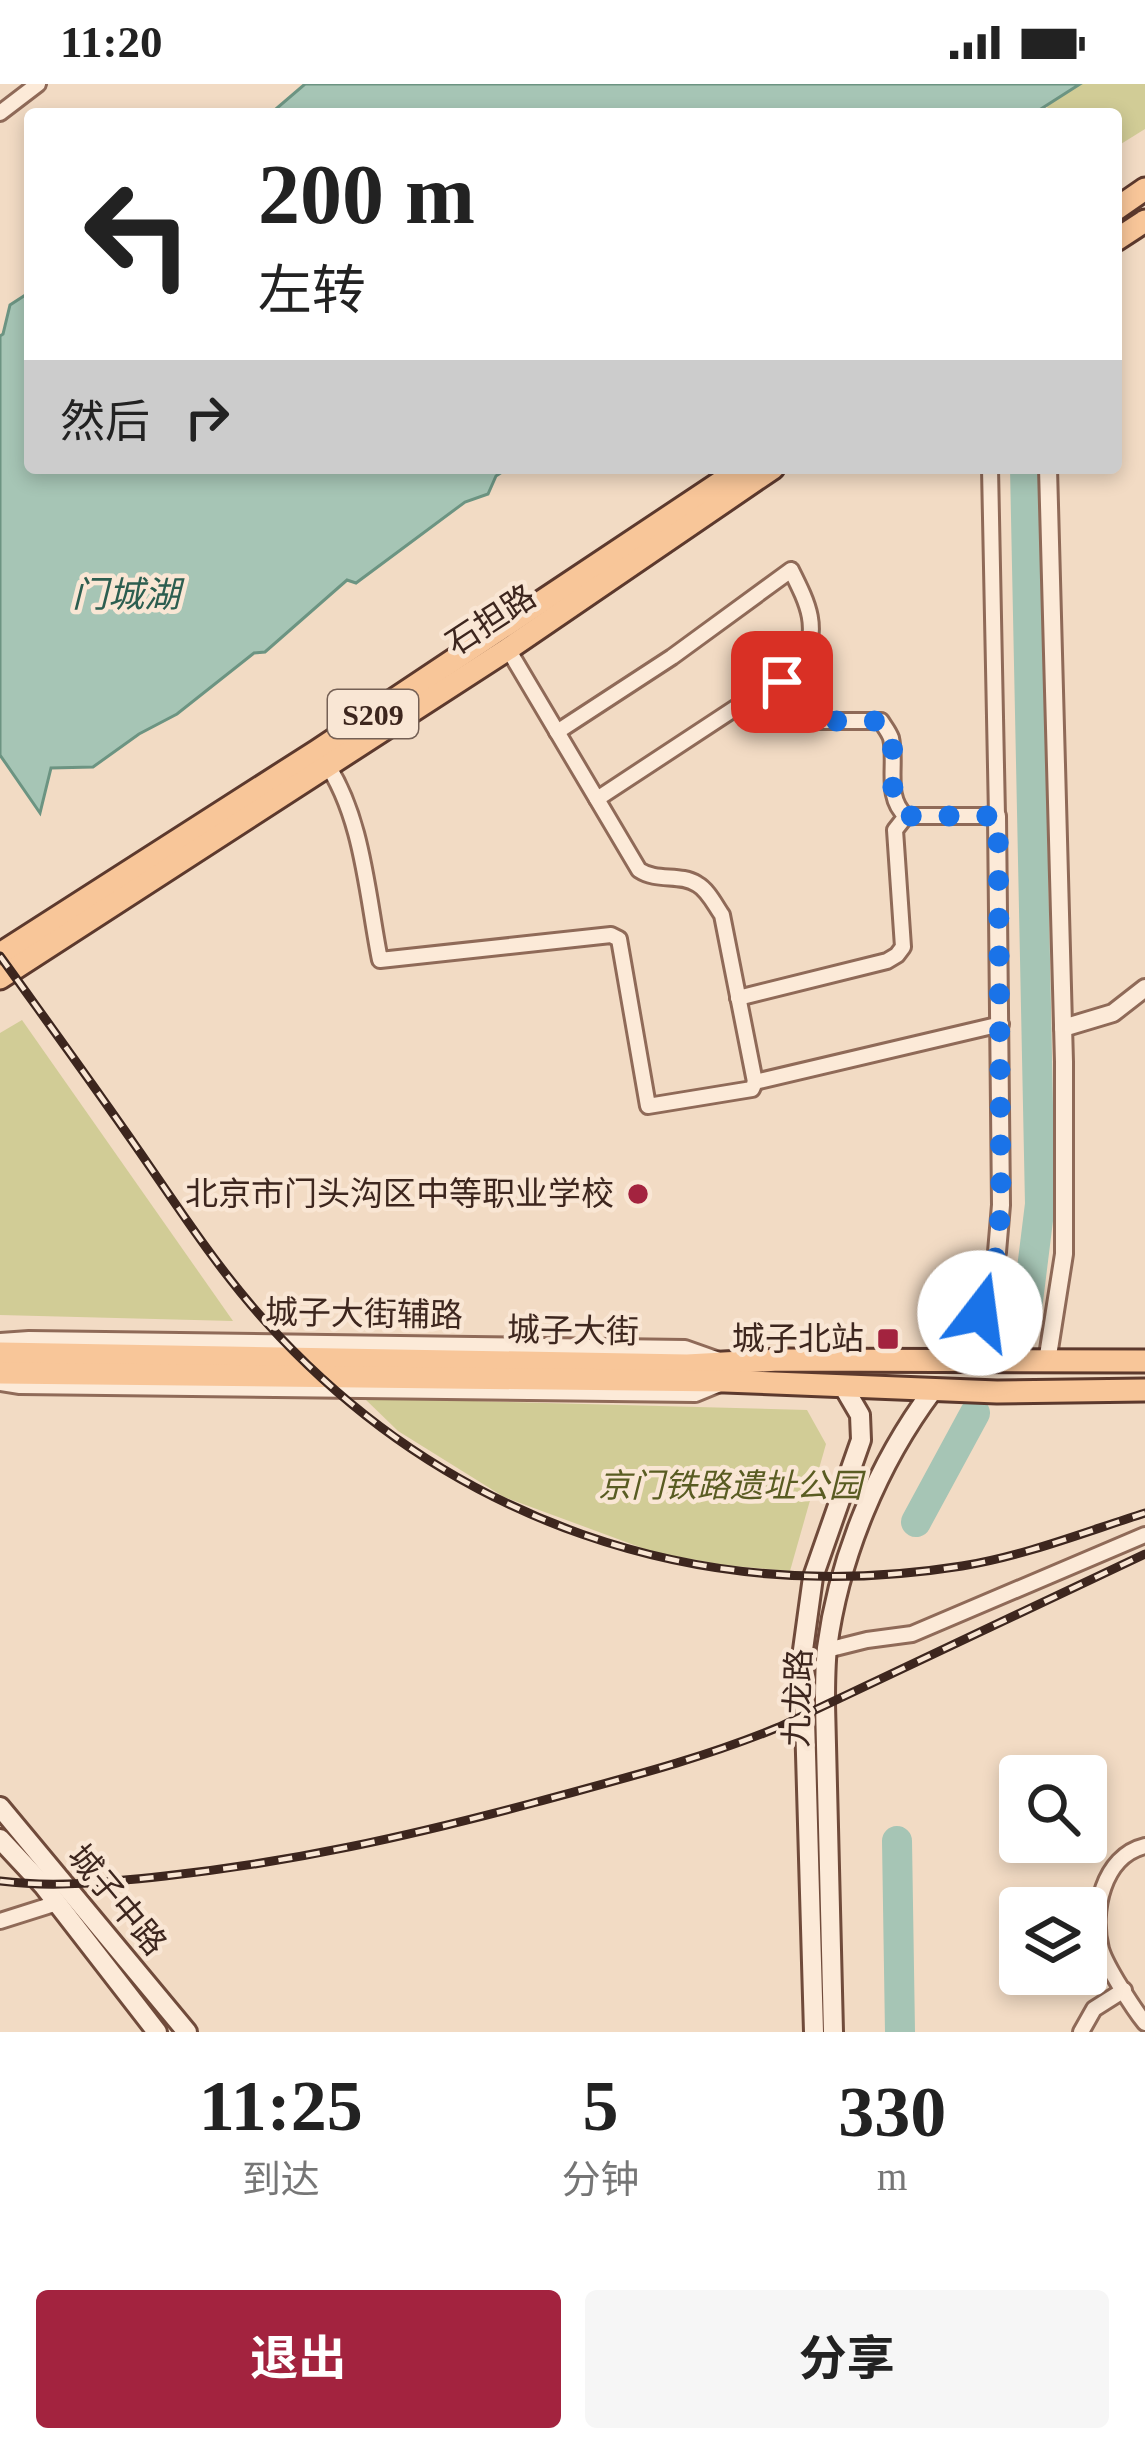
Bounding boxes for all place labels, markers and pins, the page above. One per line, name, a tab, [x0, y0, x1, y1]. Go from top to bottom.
pin	[731, 631, 833, 733]
place label: 北京市门头沟区中等职业学校	[185, 1176, 614, 1212]
marker: 北京市门头沟区中等职业学校	[625, 1181, 651, 1207]
place label: 城子北站	[732, 1321, 864, 1357]
marker: 城子北站	[875, 1326, 901, 1352]

